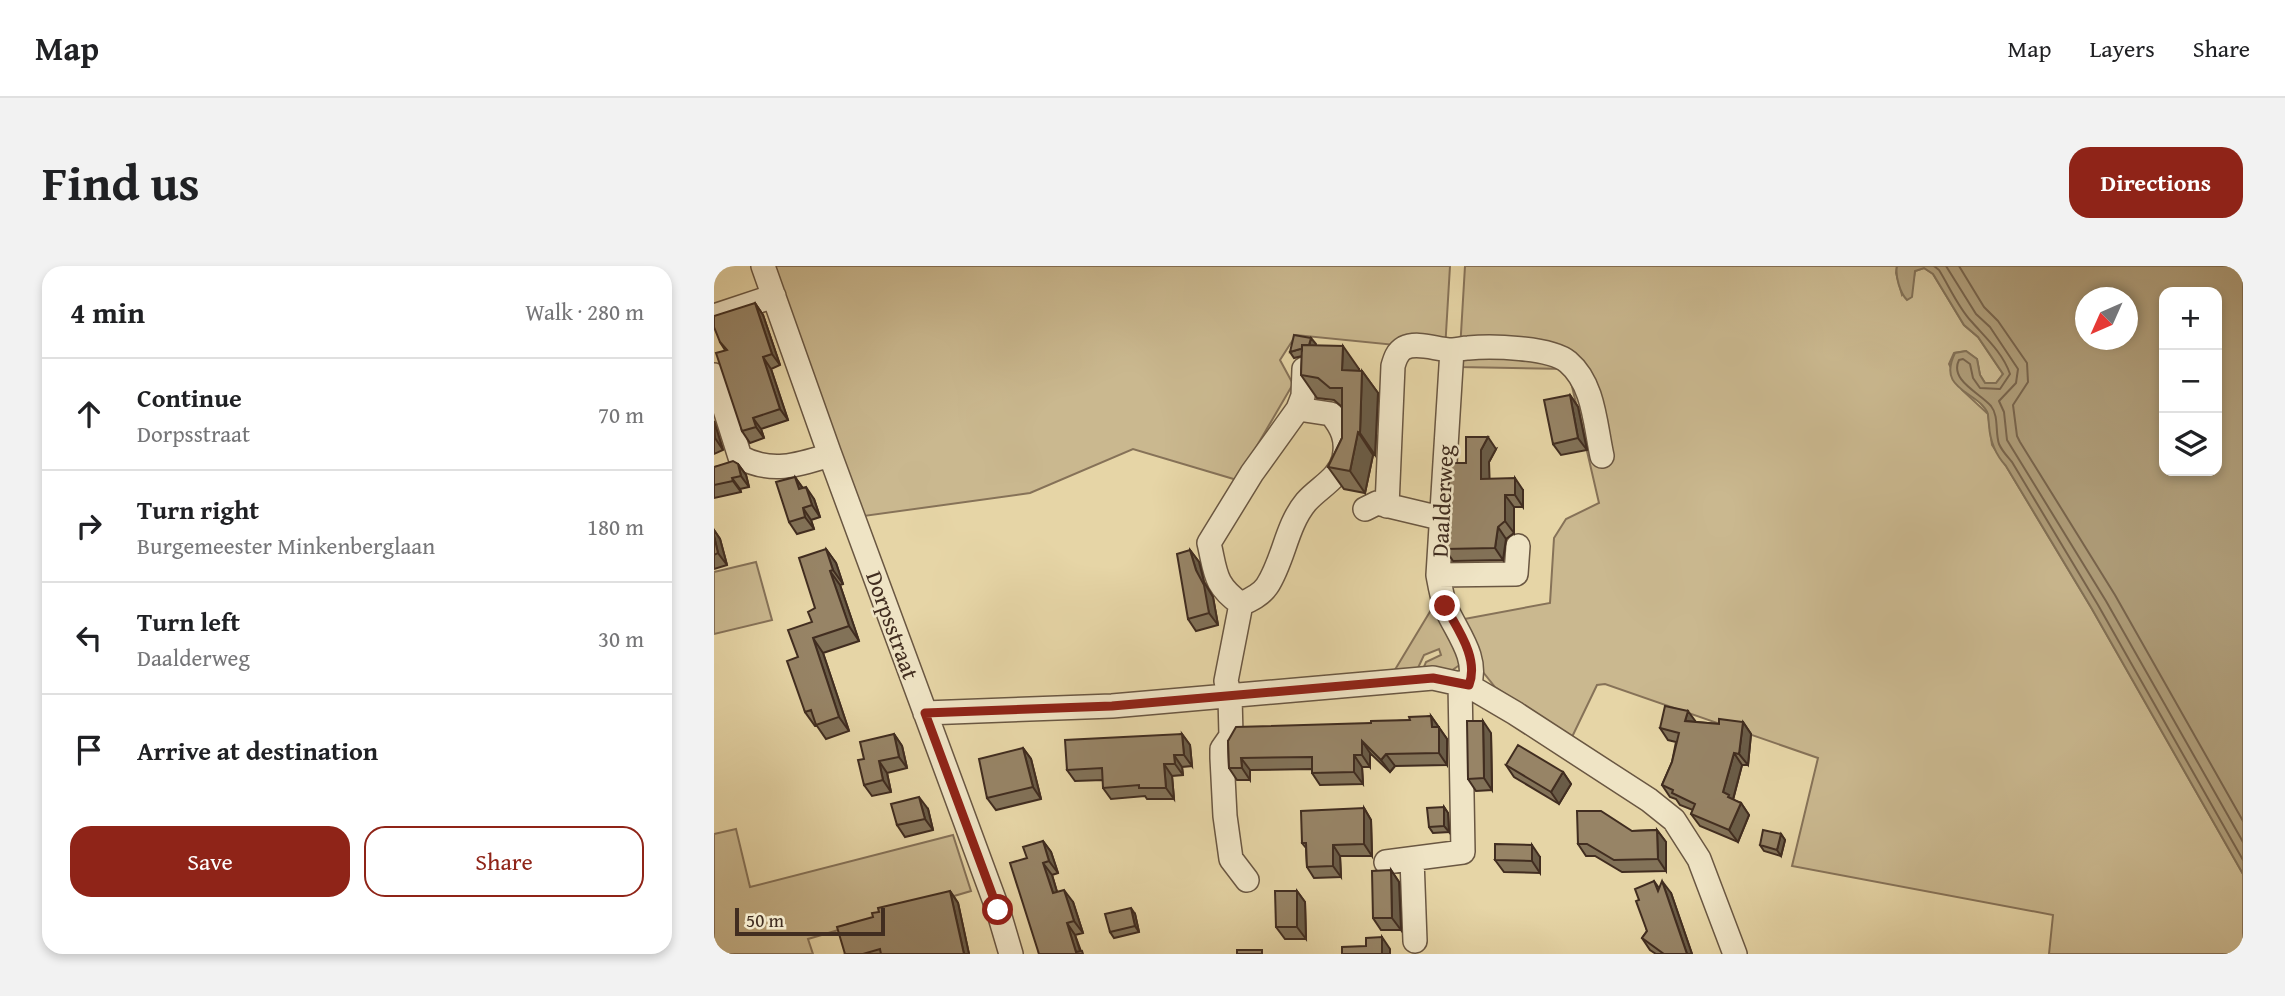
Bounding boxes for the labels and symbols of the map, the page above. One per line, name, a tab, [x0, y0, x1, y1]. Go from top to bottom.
north arrow	[2075, 287, 2138, 350]
street label: Daalderweg	[1423, 443, 1461, 558]
street label: Dorpsstraat	[858, 566, 928, 684]
route end	[1429, 590, 1460, 621]
route start	[982, 894, 1013, 925]
scale bar	[735, 905, 886, 937]

